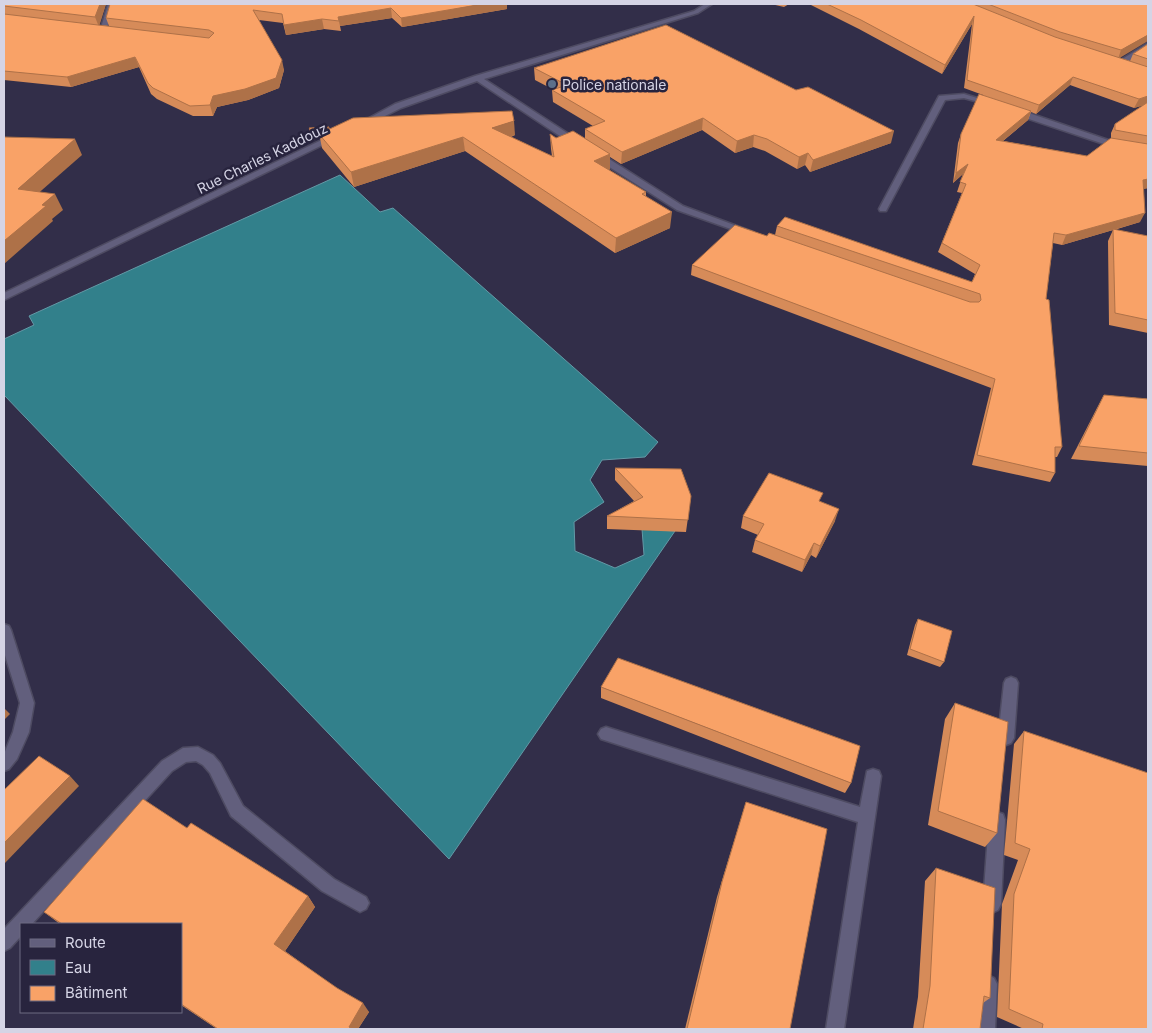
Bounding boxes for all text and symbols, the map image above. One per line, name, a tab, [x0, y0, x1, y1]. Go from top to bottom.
place label: Police nationale	[562, 76, 666, 93]
marker: Police nationale	[546, 78, 558, 90]
street label: Rue Charles Kaddouz	[194, 119, 330, 197]
legend	[20, 923, 182, 1013]
text: Route	[65, 933, 106, 952]
text: Eau	[65, 958, 91, 977]
text: Bâtiment	[65, 983, 128, 1002]

